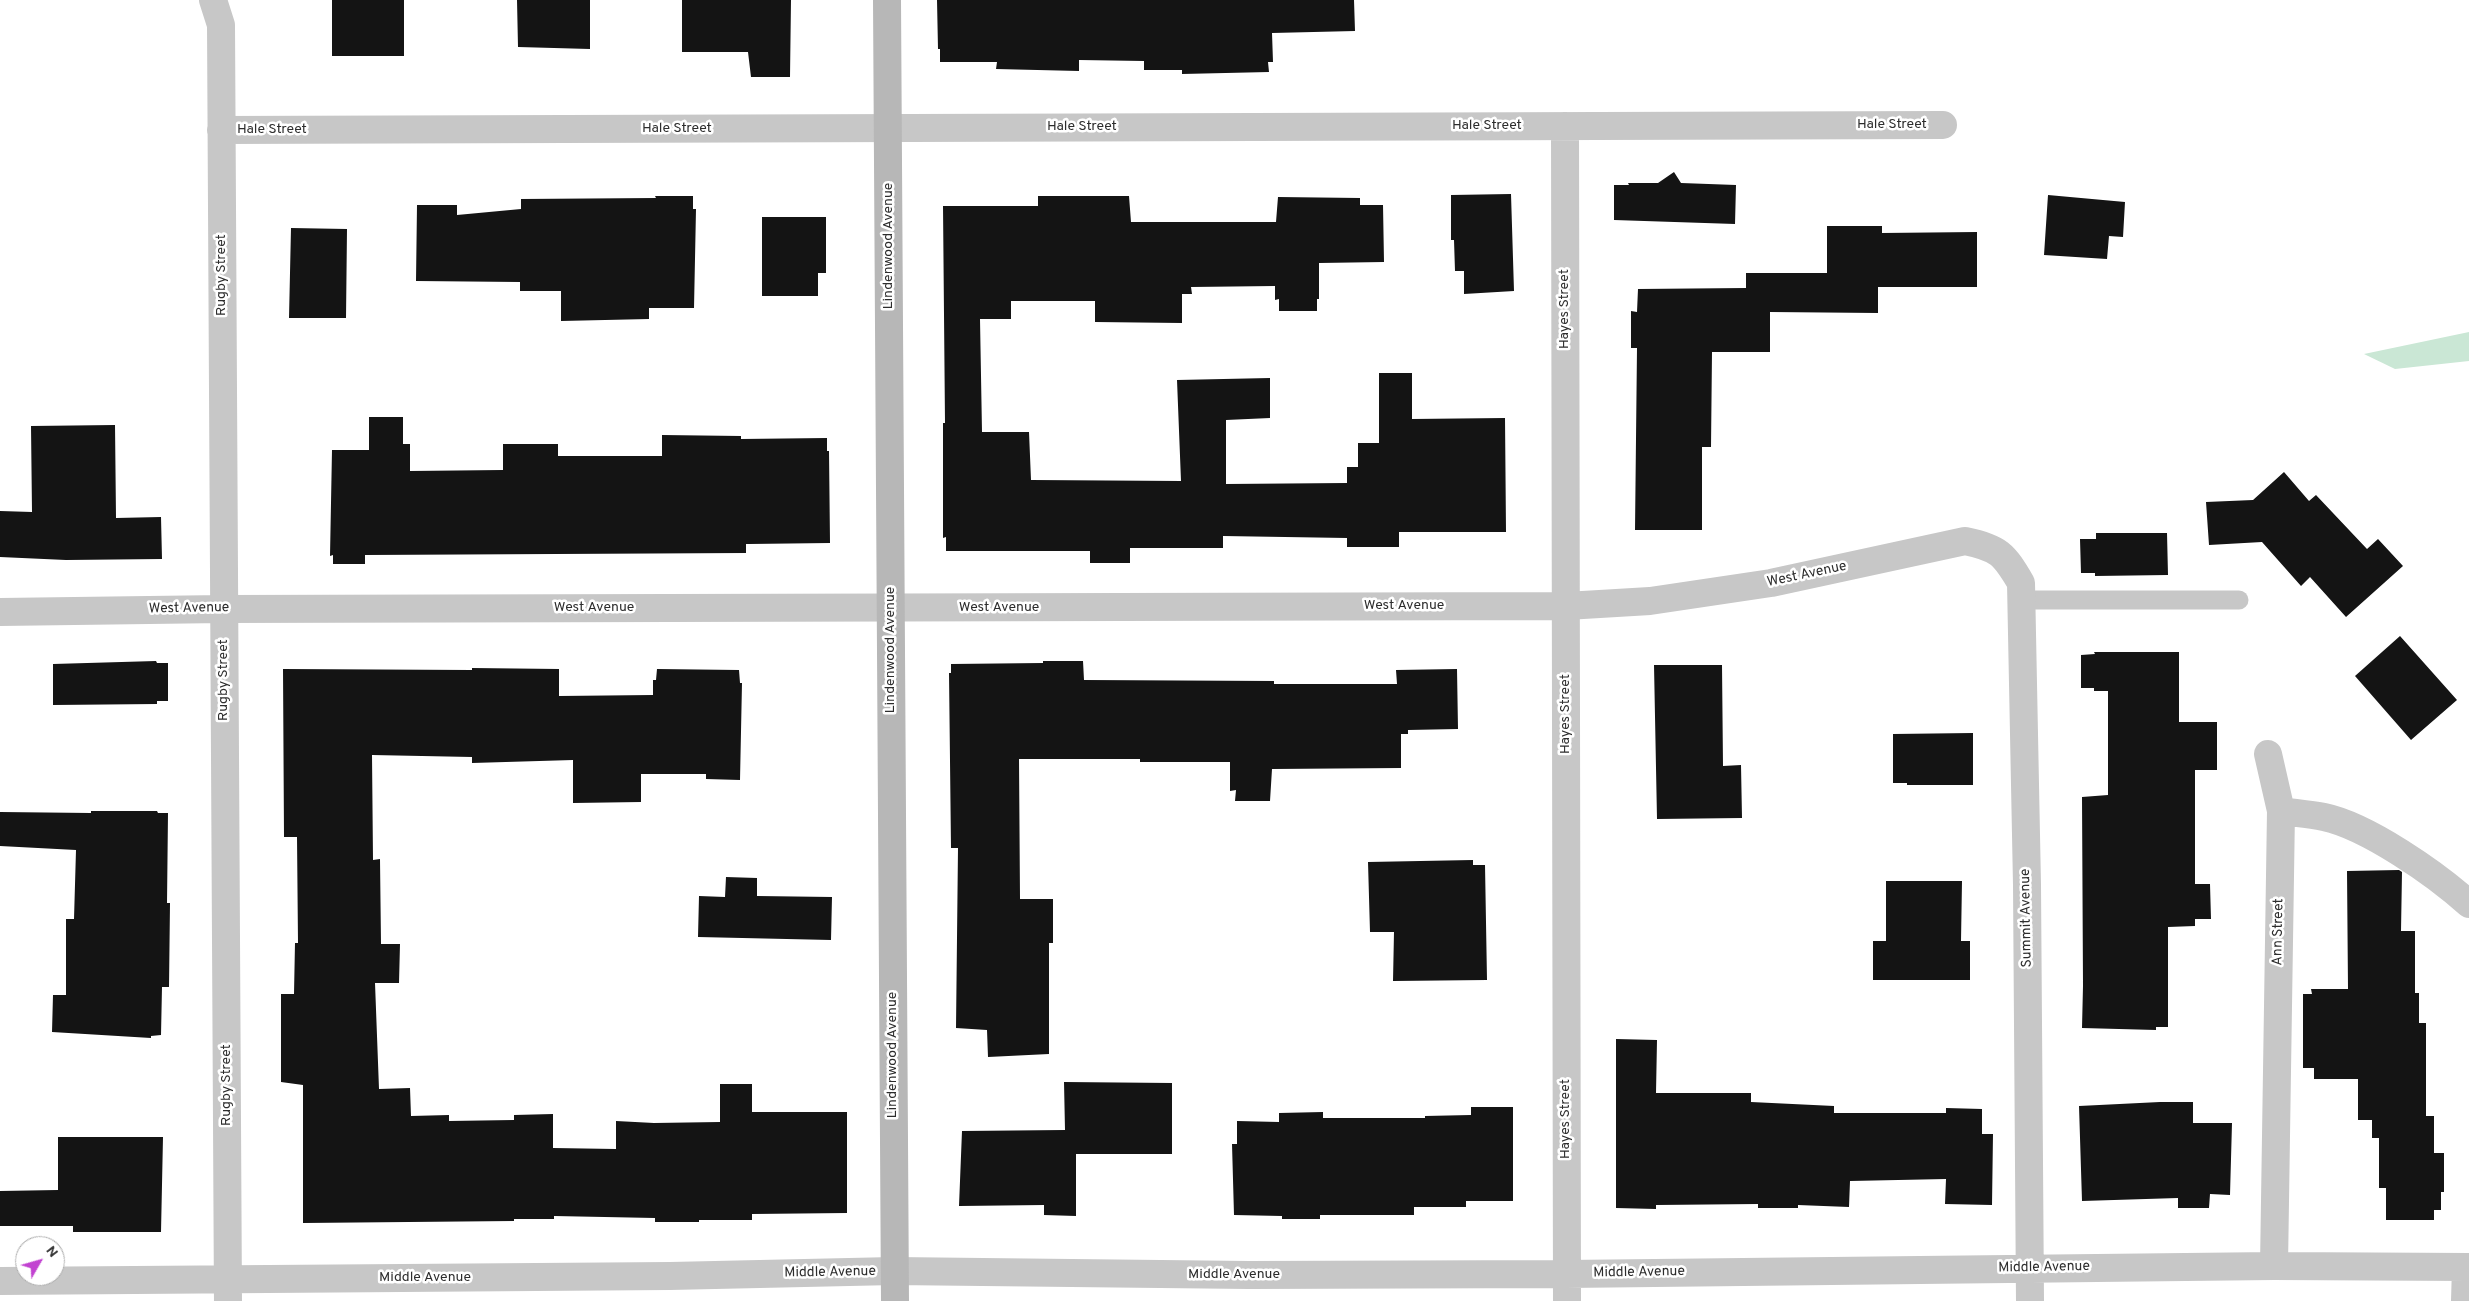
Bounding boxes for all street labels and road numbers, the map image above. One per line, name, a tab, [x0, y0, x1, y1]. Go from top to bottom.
street label: Hale Street	[1857, 117, 1927, 133]
street label: Hale Street	[1452, 118, 1522, 134]
street label: Hale Street	[1047, 119, 1117, 135]
street label: Hale Street	[642, 121, 712, 137]
street label: Hale Street	[237, 122, 307, 138]
street label: Lindenwood Avenue	[881, 183, 897, 309]
street label: Rugby Street	[214, 234, 230, 316]
street label: Hayes Street	[1557, 269, 1573, 349]
street label: West Avenue	[1766, 558, 1848, 592]
street label: Lindenwood Avenue	[883, 587, 899, 713]
street label: West Avenue	[1364, 598, 1444, 614]
street label: West Avenue	[149, 600, 229, 618]
street label: West Avenue	[554, 600, 634, 616]
street label: West Avenue	[959, 600, 1039, 616]
street label: Rugby Street	[216, 639, 232, 721]
street label: Hayes Street	[1558, 674, 1574, 754]
street label: Summit Avenue	[2018, 868, 2036, 968]
street label: Ann Street	[2270, 898, 2288, 966]
street label: Lindenwood Avenue	[885, 992, 901, 1118]
street label: Rugby Street	[219, 1044, 235, 1126]
street label: Hayes Street	[1558, 1079, 1574, 1159]
street label: Middle Avenue	[1998, 1259, 2090, 1277]
street label: Middle Avenue	[784, 1264, 876, 1282]
street label: Middle Avenue	[1593, 1264, 1685, 1282]
street label: Middle Avenue	[1188, 1267, 1280, 1283]
street label: Middle Avenue	[379, 1270, 471, 1286]

